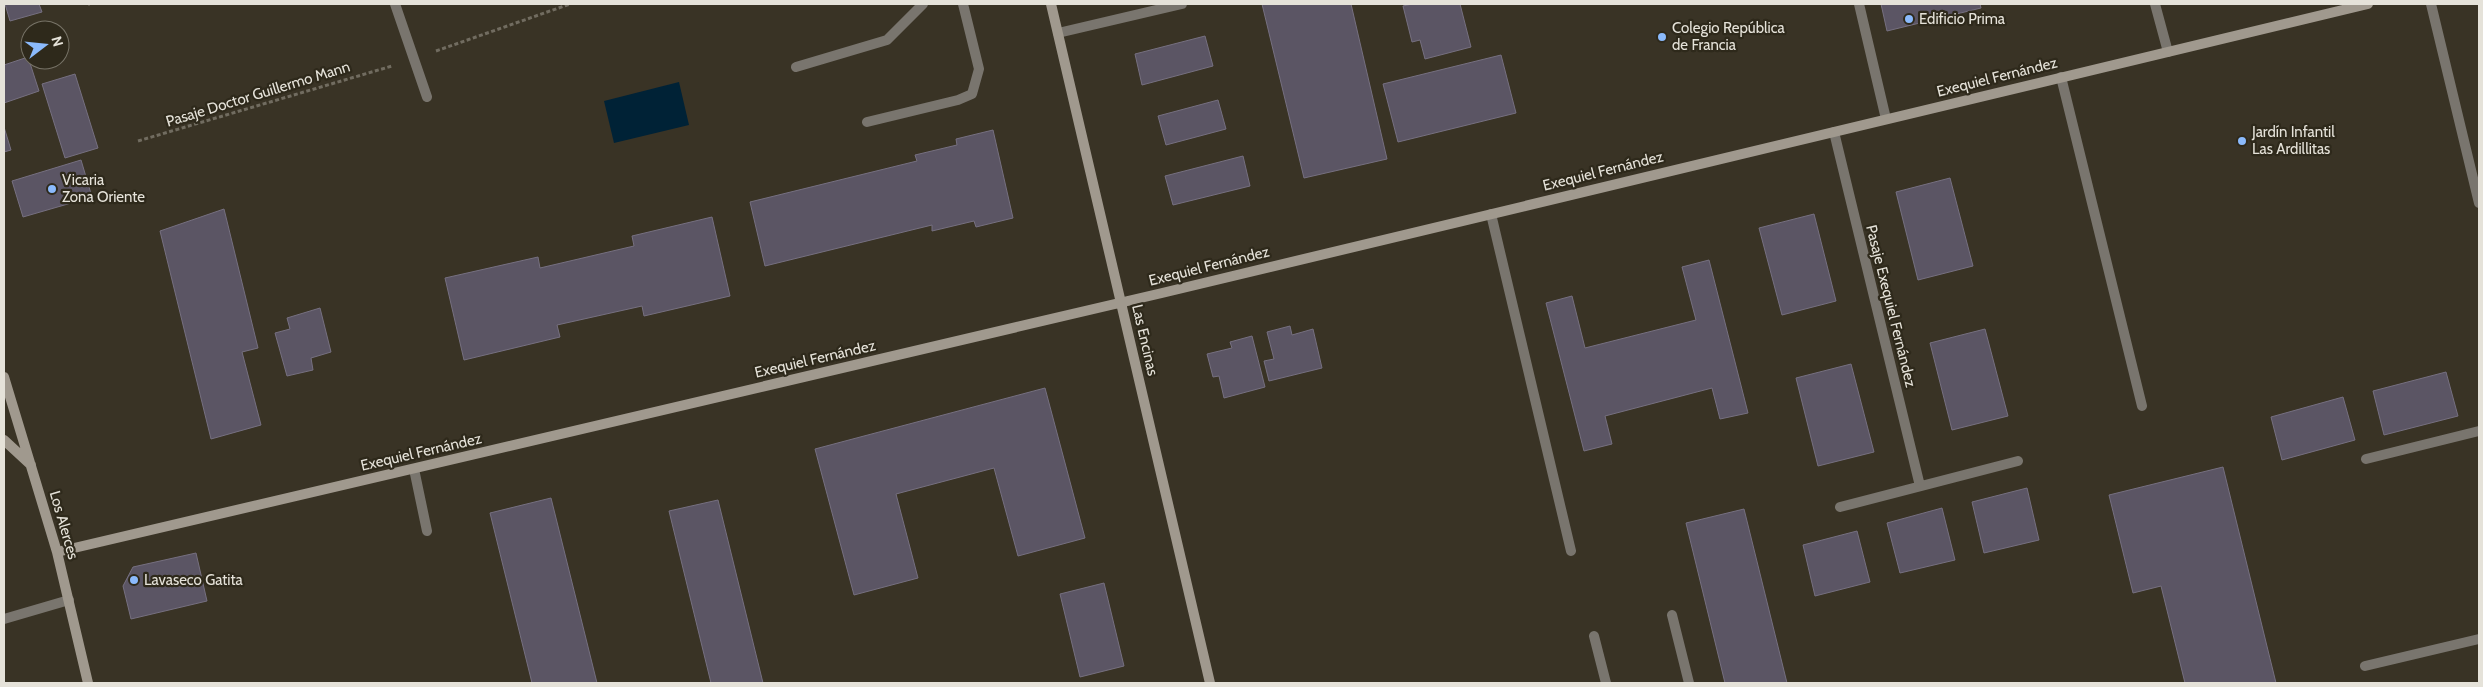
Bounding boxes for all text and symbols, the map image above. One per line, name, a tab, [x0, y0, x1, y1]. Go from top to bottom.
place label: Edificio Prima	[1919, 10, 2006, 28]
marker: Edificio Prima	[1903, 13, 1915, 25]
place label: Colegio República de Francia	[1672, 19, 1785, 54]
north arrow	[20, 20, 70, 70]
marker: Colegio República de Francia	[1656, 31, 1668, 43]
text: N	[47, 34, 68, 49]
street label: Exequiel Fernández	[1935, 53, 2059, 101]
street label: Pasaje Doctor Guillermo Mann	[164, 57, 352, 131]
place label: Jardín Infantil Las Ardillitas	[2251, 123, 2335, 158]
marker: Jardín Infantil Las Ardillitas	[2236, 135, 2248, 147]
street label: Exequiel Fernández	[1541, 147, 1665, 195]
place label: Vicaria Zona Oriente	[62, 171, 145, 206]
marker: Vicaria Zona Oriente	[46, 183, 58, 195]
street label: Pasaje Exequiel Fernández	[1862, 223, 1920, 389]
street label: Exequiel Fernández	[1147, 242, 1271, 290]
street label: Las Encinas	[1128, 303, 1162, 377]
street label: Exequiel Fernández	[753, 336, 877, 382]
street label: Exequiel Fernández	[359, 429, 483, 475]
street label: Los Alerces	[46, 489, 82, 561]
place label: Lavaseco Gatita	[144, 571, 244, 589]
marker: Lavaseco Gatita	[128, 574, 140, 586]

